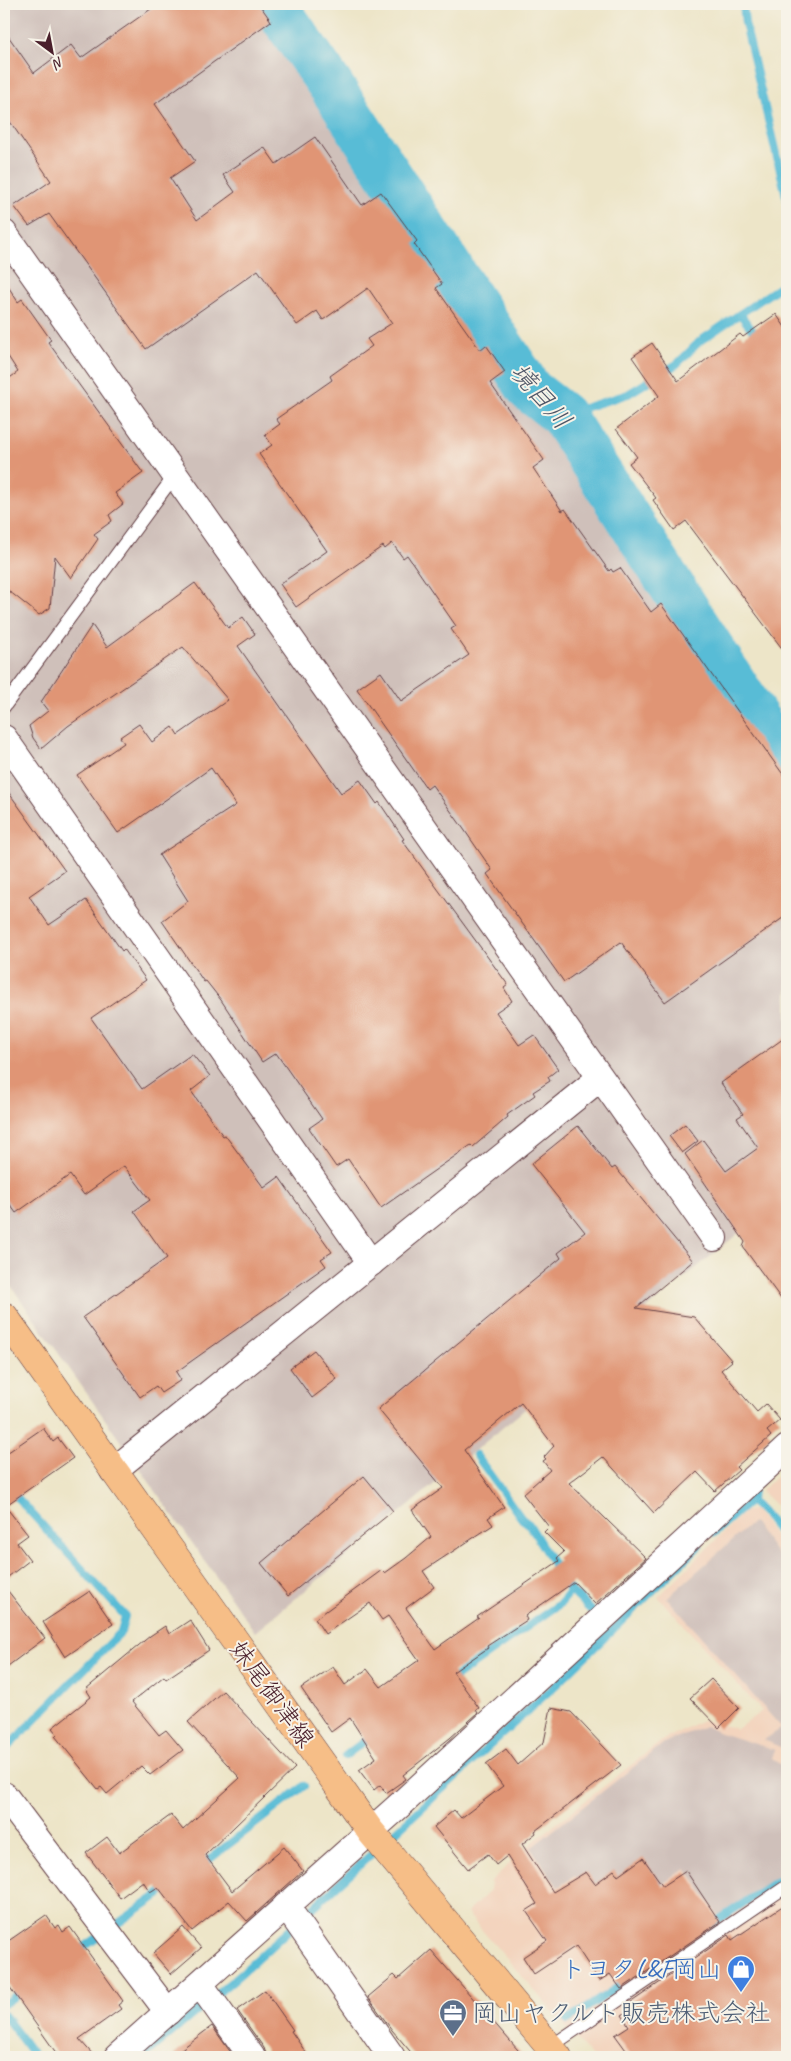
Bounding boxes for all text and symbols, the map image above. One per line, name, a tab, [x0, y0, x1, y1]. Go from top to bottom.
north arrow	[28, 28, 78, 78]
text: N	[48, 53, 67, 73]
water label: 境目川	[503, 356, 579, 436]
street label: 妹尾御津線	[222, 1634, 322, 1754]
place label: トヨタL&F岡山	[561, 1953, 722, 1985]
shop icon: トヨタL&F岡山	[726, 1954, 756, 1993]
place label: 岡山ヤクルト販売株式会社	[472, 1997, 771, 2029]
office icon: 岡山ヤクルト販売株式会社	[438, 1998, 468, 2037]

